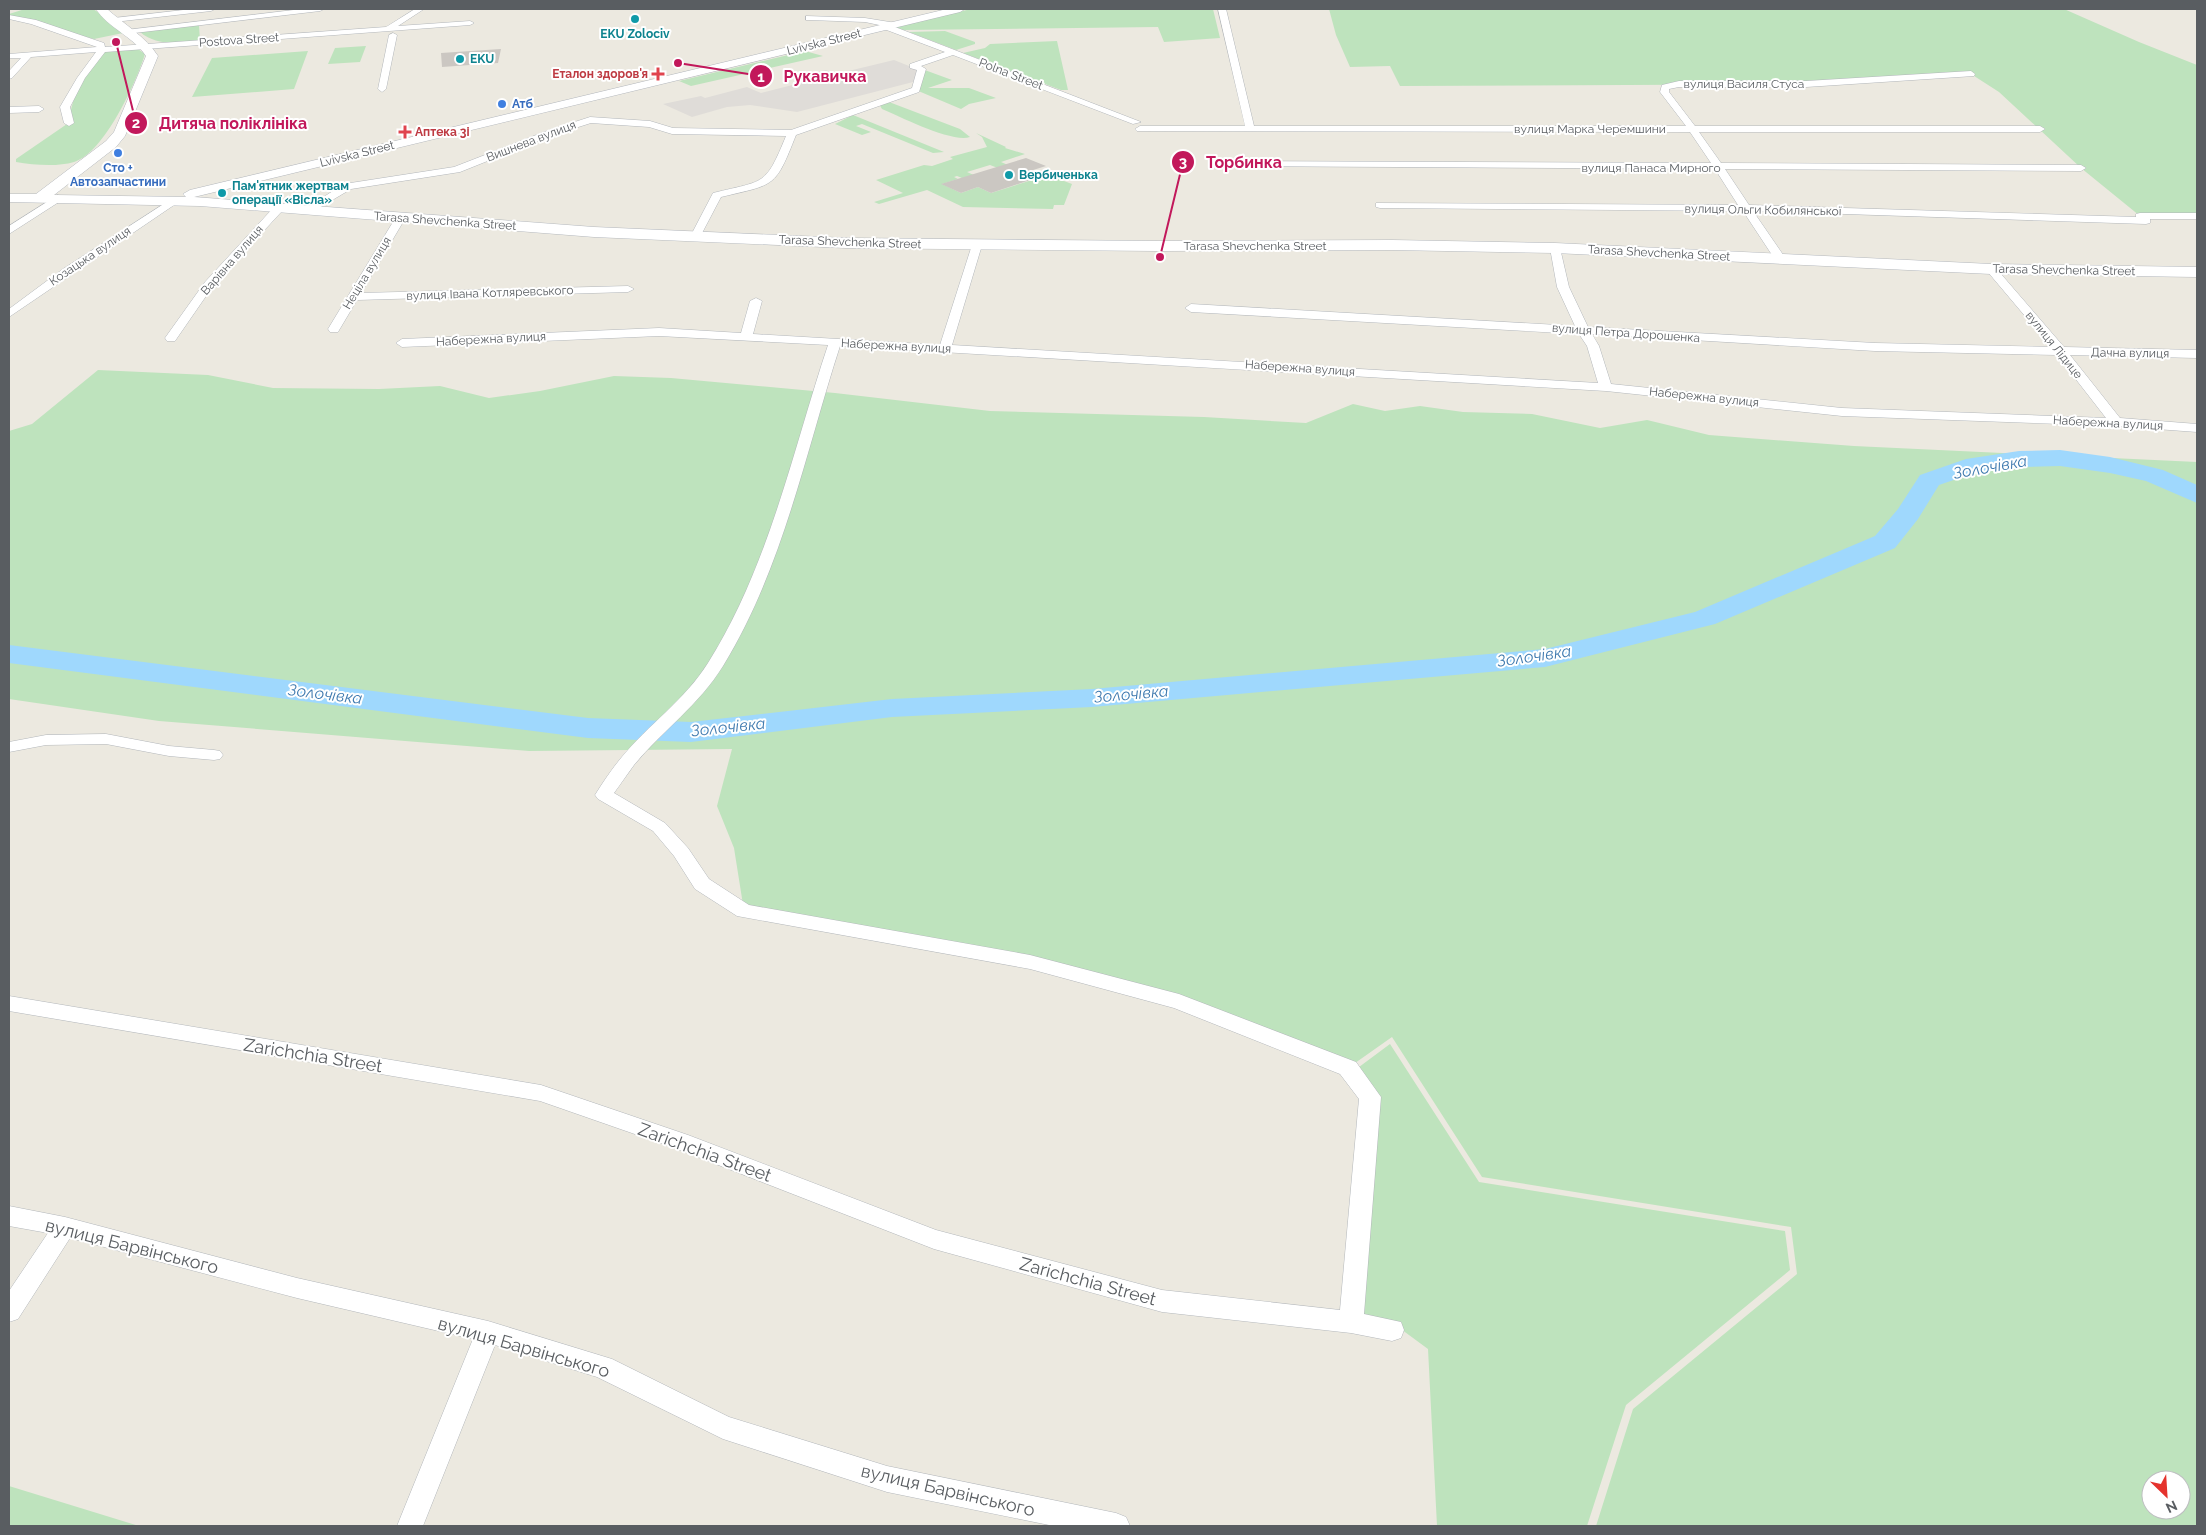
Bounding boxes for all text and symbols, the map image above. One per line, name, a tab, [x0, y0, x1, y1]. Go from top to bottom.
marker: EKU Zolociv	[629, 13, 641, 25]
street label: Lvivska Street	[785, 26, 863, 58]
place label: EKU Zolociv	[600, 27, 670, 41]
street label: Postova Street	[198, 30, 280, 50]
place label: EKU	[470, 52, 494, 66]
marker: EKU	[454, 53, 466, 65]
street label: Polna Street	[977, 55, 1045, 93]
callout: Рукавичка	[749, 61, 877, 92]
place label: Еталон здоров'я	[552, 67, 648, 81]
text: Рукавичка	[784, 67, 866, 86]
marker: Еталон здоров'я	[652, 68, 664, 80]
text: 1	[757, 68, 765, 86]
street label: вулиця Василя Стуса	[1684, 77, 1804, 91]
place label: Атб	[512, 97, 534, 111]
marker: Атб	[496, 98, 508, 110]
callout: Дитяча поліклініка	[124, 108, 317, 139]
text: 2	[132, 114, 140, 132]
text: Дитяча поліклініка	[159, 114, 307, 133]
street label: Вишнева вулиця	[484, 117, 578, 165]
street label: вулиця Марка Черемшини	[1514, 122, 1666, 136]
place label: Аптека 3і	[415, 125, 470, 139]
marker: Аптека 3і	[399, 126, 411, 138]
street label: Lvivska Street	[318, 138, 396, 170]
marker: Сто + Автозапчастини	[112, 147, 124, 159]
callout: Торбинка	[1171, 147, 1291, 178]
text: 3	[1179, 153, 1187, 171]
text: Торбинка	[1206, 153, 1282, 172]
place label: Сто + Автозапчастини	[70, 161, 166, 189]
street label: вулиця Панаса Мирного	[1581, 161, 1721, 175]
place label: Вербиченька	[1019, 168, 1098, 182]
marker: Вербиченька	[1003, 169, 1015, 181]
place label: Пам'ятник жертвам операції «Вісла»	[232, 179, 349, 207]
marker: Пам'ятник жертвам операції «Вісла»	[216, 187, 228, 199]
street label: вулиця Ольги Кобилянської	[1684, 202, 1842, 218]
street label: Tarasa Shevchenka Street	[373, 209, 517, 233]
street label: Варівна вулиця	[198, 222, 266, 298]
street label: Козацька вулиця	[47, 224, 133, 288]
street label: Tarasa Shevchenka Street	[778, 233, 922, 251]
street label: Неціла вулиця	[340, 234, 394, 312]
street label: Tarasa Shevchenka Street	[1184, 239, 1326, 253]
street label: Tarasa Shevchenka Street	[1587, 242, 1731, 264]
street label: Tarasa Shevchenka Street	[1992, 262, 2136, 278]
street label: вулиця Івана Котляревського	[406, 283, 574, 303]
street label: вулиця Лідице	[2023, 309, 2085, 381]
street label: вулиця Петра Дорошенка	[1551, 321, 1701, 345]
street label: Набережна вулиця	[436, 329, 546, 349]
street label: Набережна вулиця	[841, 336, 951, 356]
street label: Дачна вулиця	[2091, 345, 2169, 361]
street label: Набережна вулиця	[1245, 357, 1355, 379]
street label: Набережна вулиця	[1648, 384, 1760, 410]
street label: Набережна вулиця	[2053, 413, 2163, 433]
water label: Золочівка	[1952, 451, 2029, 483]
water label: Золочівка	[1496, 641, 1573, 671]
water label: Золочівка	[287, 680, 364, 708]
water label: Золочівка	[1093, 681, 1170, 707]
water label: Золочівка	[690, 714, 767, 740]
street label: Zarichchia Street	[242, 1034, 384, 1076]
street label: Zarichchia Street	[635, 1118, 775, 1186]
street label: вулиця Барвінського	[43, 1214, 221, 1278]
street label: Zarichchia Street	[1017, 1253, 1159, 1309]
street label: вулиця Барвінського	[436, 1312, 613, 1382]
street label: вулиця Барвінського	[859, 1460, 1037, 1520]
north arrow	[2141, 1470, 2191, 1520]
text: N	[2163, 1497, 2180, 1516]

